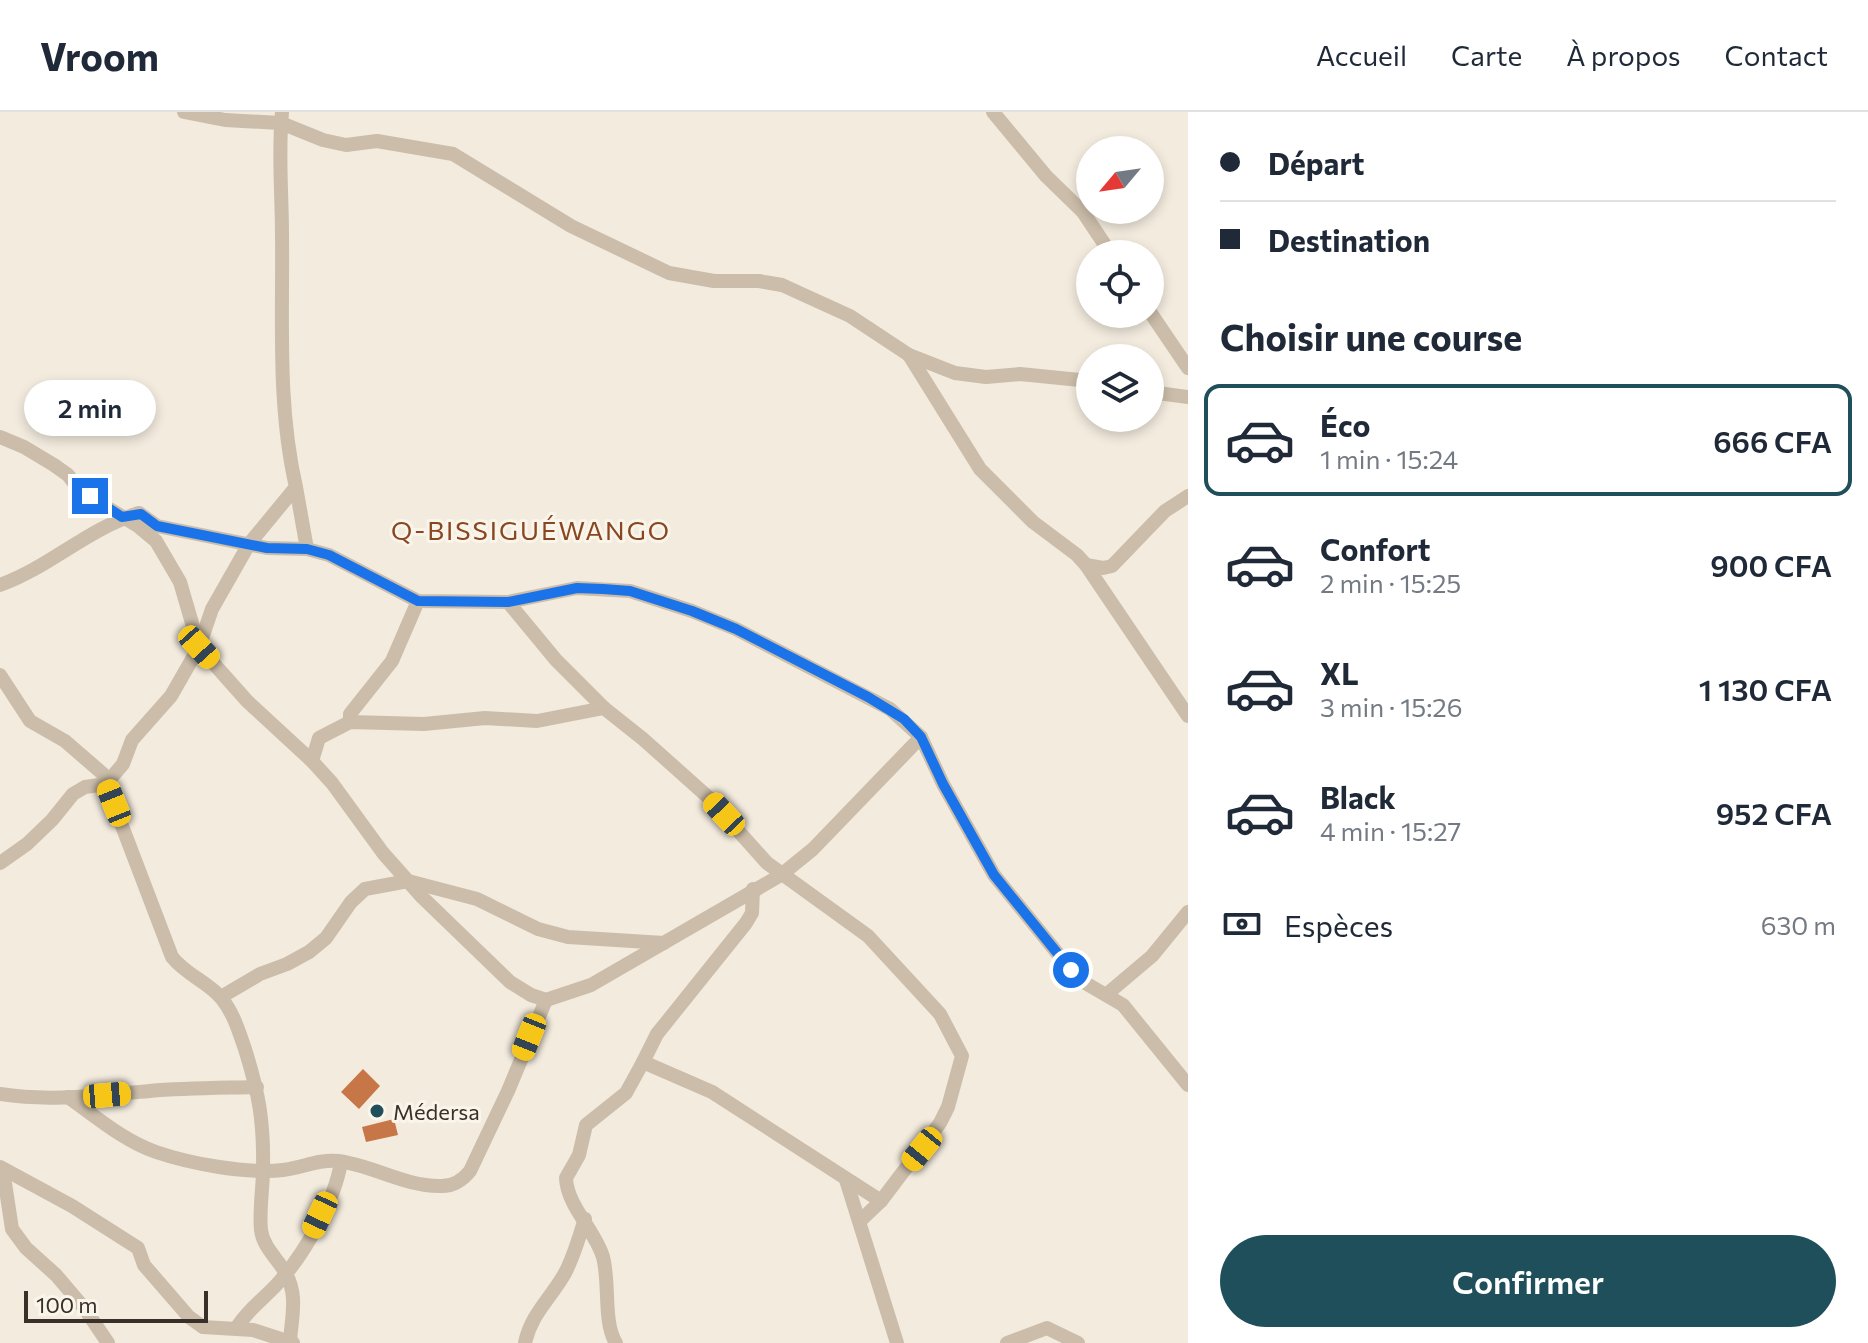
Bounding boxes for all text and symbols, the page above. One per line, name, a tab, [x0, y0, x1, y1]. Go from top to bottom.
text: Vroom	[40, 32, 159, 79]
text: Accueil	[1316, 38, 1407, 72]
text: Carte	[1451, 38, 1522, 72]
text: À propos	[1566, 38, 1681, 72]
text: Contact	[1725, 38, 1828, 72]
north arrow	[1076, 136, 1164, 224]
map controls	[1076, 136, 1164, 432]
text: Départ	[1268, 144, 1364, 181]
text: Destination	[1268, 221, 1430, 258]
button: locate	[1076, 240, 1164, 328]
text: Choisir une course	[1220, 314, 1522, 358]
button: layers	[1076, 344, 1164, 432]
callout: 2 min	[24, 380, 156, 436]
text: 2 min	[58, 392, 122, 423]
icon: car	[1224, 404, 1296, 476]
text: Éco	[1320, 406, 1370, 443]
text: 666 CFA	[1713, 422, 1832, 459]
text: 1 min · 15:24	[1320, 443, 1458, 474]
route end	[72, 478, 108, 514]
district label: Q-BISSIGUÉWANGO	[391, 514, 671, 545]
icon: car	[1224, 528, 1296, 600]
text: Confort	[1320, 530, 1431, 567]
text: 900 CFA	[1710, 546, 1832, 583]
text: 2 min · 15:25	[1320, 567, 1461, 598]
car	[174, 621, 224, 673]
icon: car	[1224, 652, 1296, 724]
text: XL	[1320, 654, 1359, 691]
text: 1 130 CFA	[1699, 670, 1832, 707]
text: 3 min · 15:26	[1320, 691, 1463, 722]
car	[94, 776, 134, 830]
icon: car	[1224, 776, 1296, 848]
text: Black	[1320, 778, 1396, 815]
car	[699, 788, 749, 840]
text: 952 CFA	[1716, 794, 1832, 831]
text: 4 min · 15:27	[1320, 815, 1461, 846]
icon: cash	[1220, 902, 1264, 946]
text: Espèces	[1284, 906, 1393, 943]
text: 630 m	[1761, 909, 1836, 940]
route start	[1053, 952, 1089, 988]
car	[509, 1010, 549, 1064]
car	[82, 1081, 132, 1109]
place label: Médersa	[393, 1098, 480, 1125]
marker: Médersa	[368, 1102, 386, 1120]
car	[898, 1123, 946, 1175]
car	[299, 1188, 341, 1242]
button: Confirmer	[1220, 1235, 1836, 1327]
scale bar	[24, 1287, 208, 1323]
text: 100 m	[36, 1291, 98, 1318]

